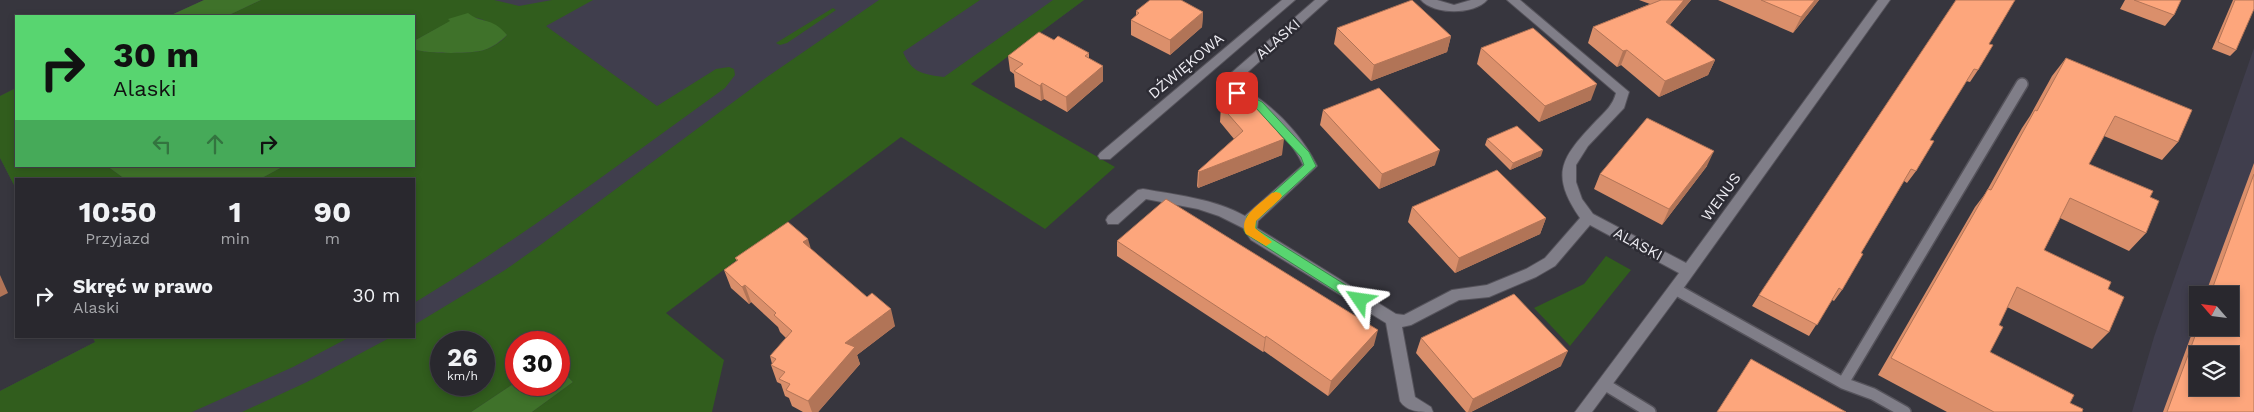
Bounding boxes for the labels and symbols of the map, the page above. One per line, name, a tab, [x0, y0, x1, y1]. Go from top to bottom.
street label: ALASKI	[1252, 15, 1304, 63]
street label: DŹWIĘKOWA	[1145, 29, 1227, 103]
pin	[1216, 72, 1258, 114]
street label: WENUS	[1697, 169, 1745, 225]
street label: ALASKI	[1611, 224, 1665, 264]
position arrow	[1333, 273, 1385, 325]
north arrow	[2189, 286, 2239, 336]
speed limit sign: 30	[505, 331, 570, 396]

